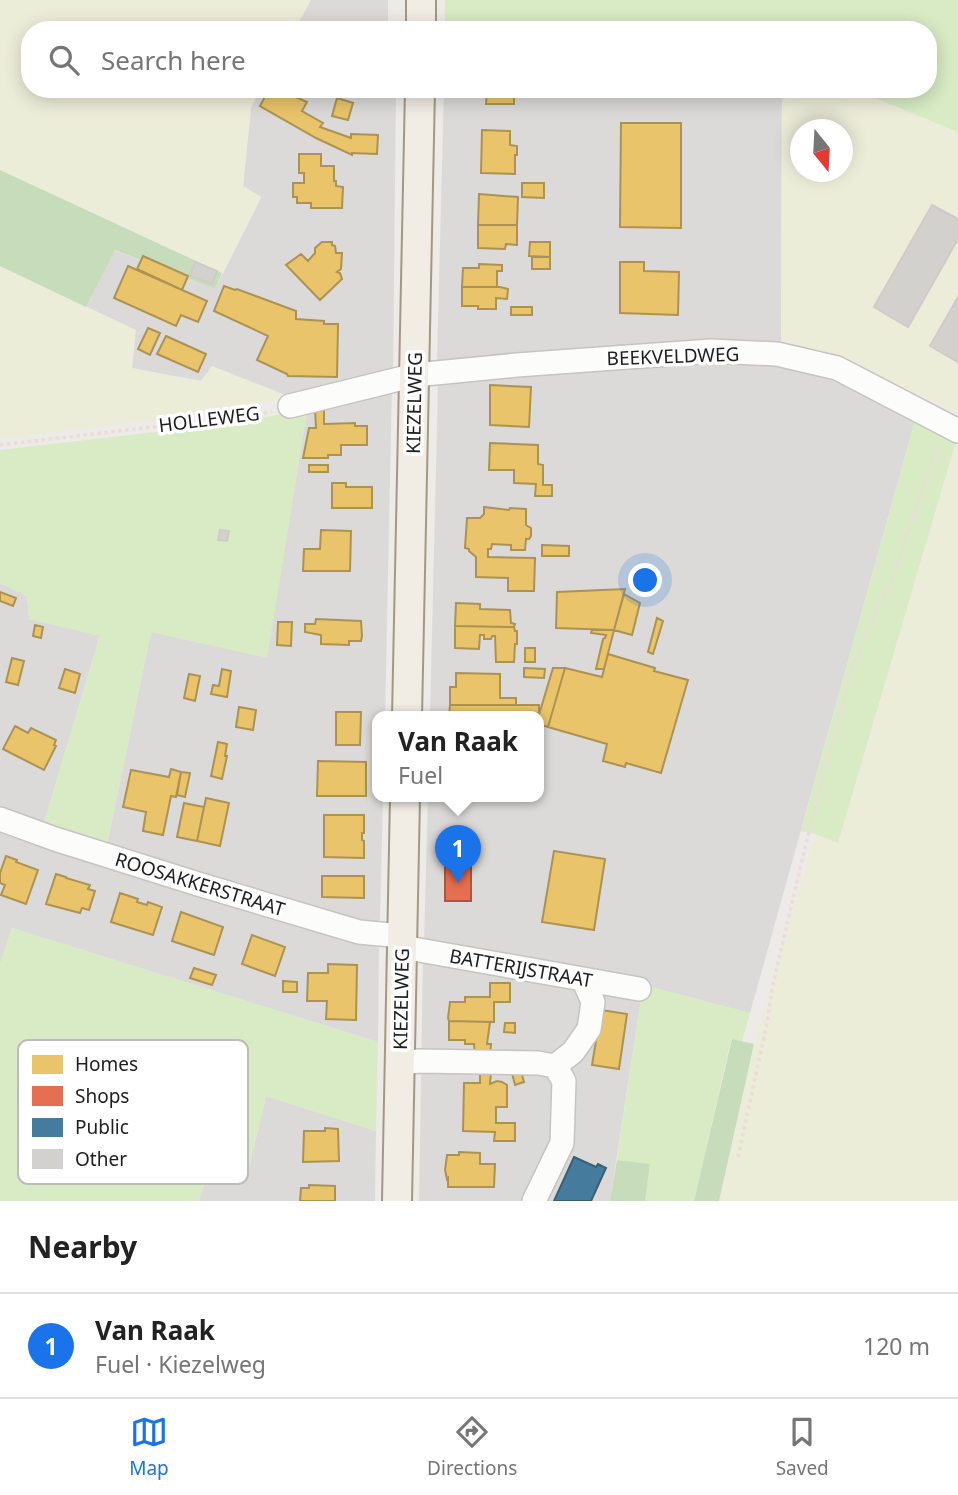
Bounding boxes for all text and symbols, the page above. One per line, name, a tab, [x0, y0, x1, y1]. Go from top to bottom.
search box	[21, 21, 937, 98]
icon: search	[45, 41, 83, 79]
text: Search here	[101, 42, 246, 78]
north arrow	[790, 119, 853, 182]
street label: BEEKVELDWEG	[606, 341, 740, 371]
street label: KIEZELWEG	[400, 352, 428, 454]
street label: HOLLEWEG	[157, 400, 261, 438]
your location	[628, 563, 662, 597]
popup	[372, 711, 544, 802]
text: Van Raak	[398, 723, 518, 759]
text: Fuel	[398, 759, 443, 791]
pin: 1	[435, 825, 481, 883]
street label: ROOSAKKERSTRAAT	[112, 846, 289, 922]
street label: BATTERIJSTRAAT	[447, 943, 595, 993]
street label: KIEZELWEG	[387, 948, 415, 1050]
legend	[18, 1040, 248, 1184]
text: Homes	[75, 1051, 138, 1077]
text: Shops	[75, 1083, 129, 1109]
text: Public	[75, 1114, 129, 1140]
text: Other	[75, 1146, 127, 1172]
text: Nearby	[28, 1226, 137, 1267]
text: Van Raak	[95, 1312, 215, 1348]
text: 1	[44, 1330, 58, 1362]
text: 120 m	[863, 1330, 930, 1362]
text: Fuel · Kiezelweg	[95, 1348, 266, 1380]
tab: Map	[129, 1413, 169, 1481]
tab: Directions	[427, 1413, 517, 1481]
tab: Saved	[776, 1413, 829, 1481]

